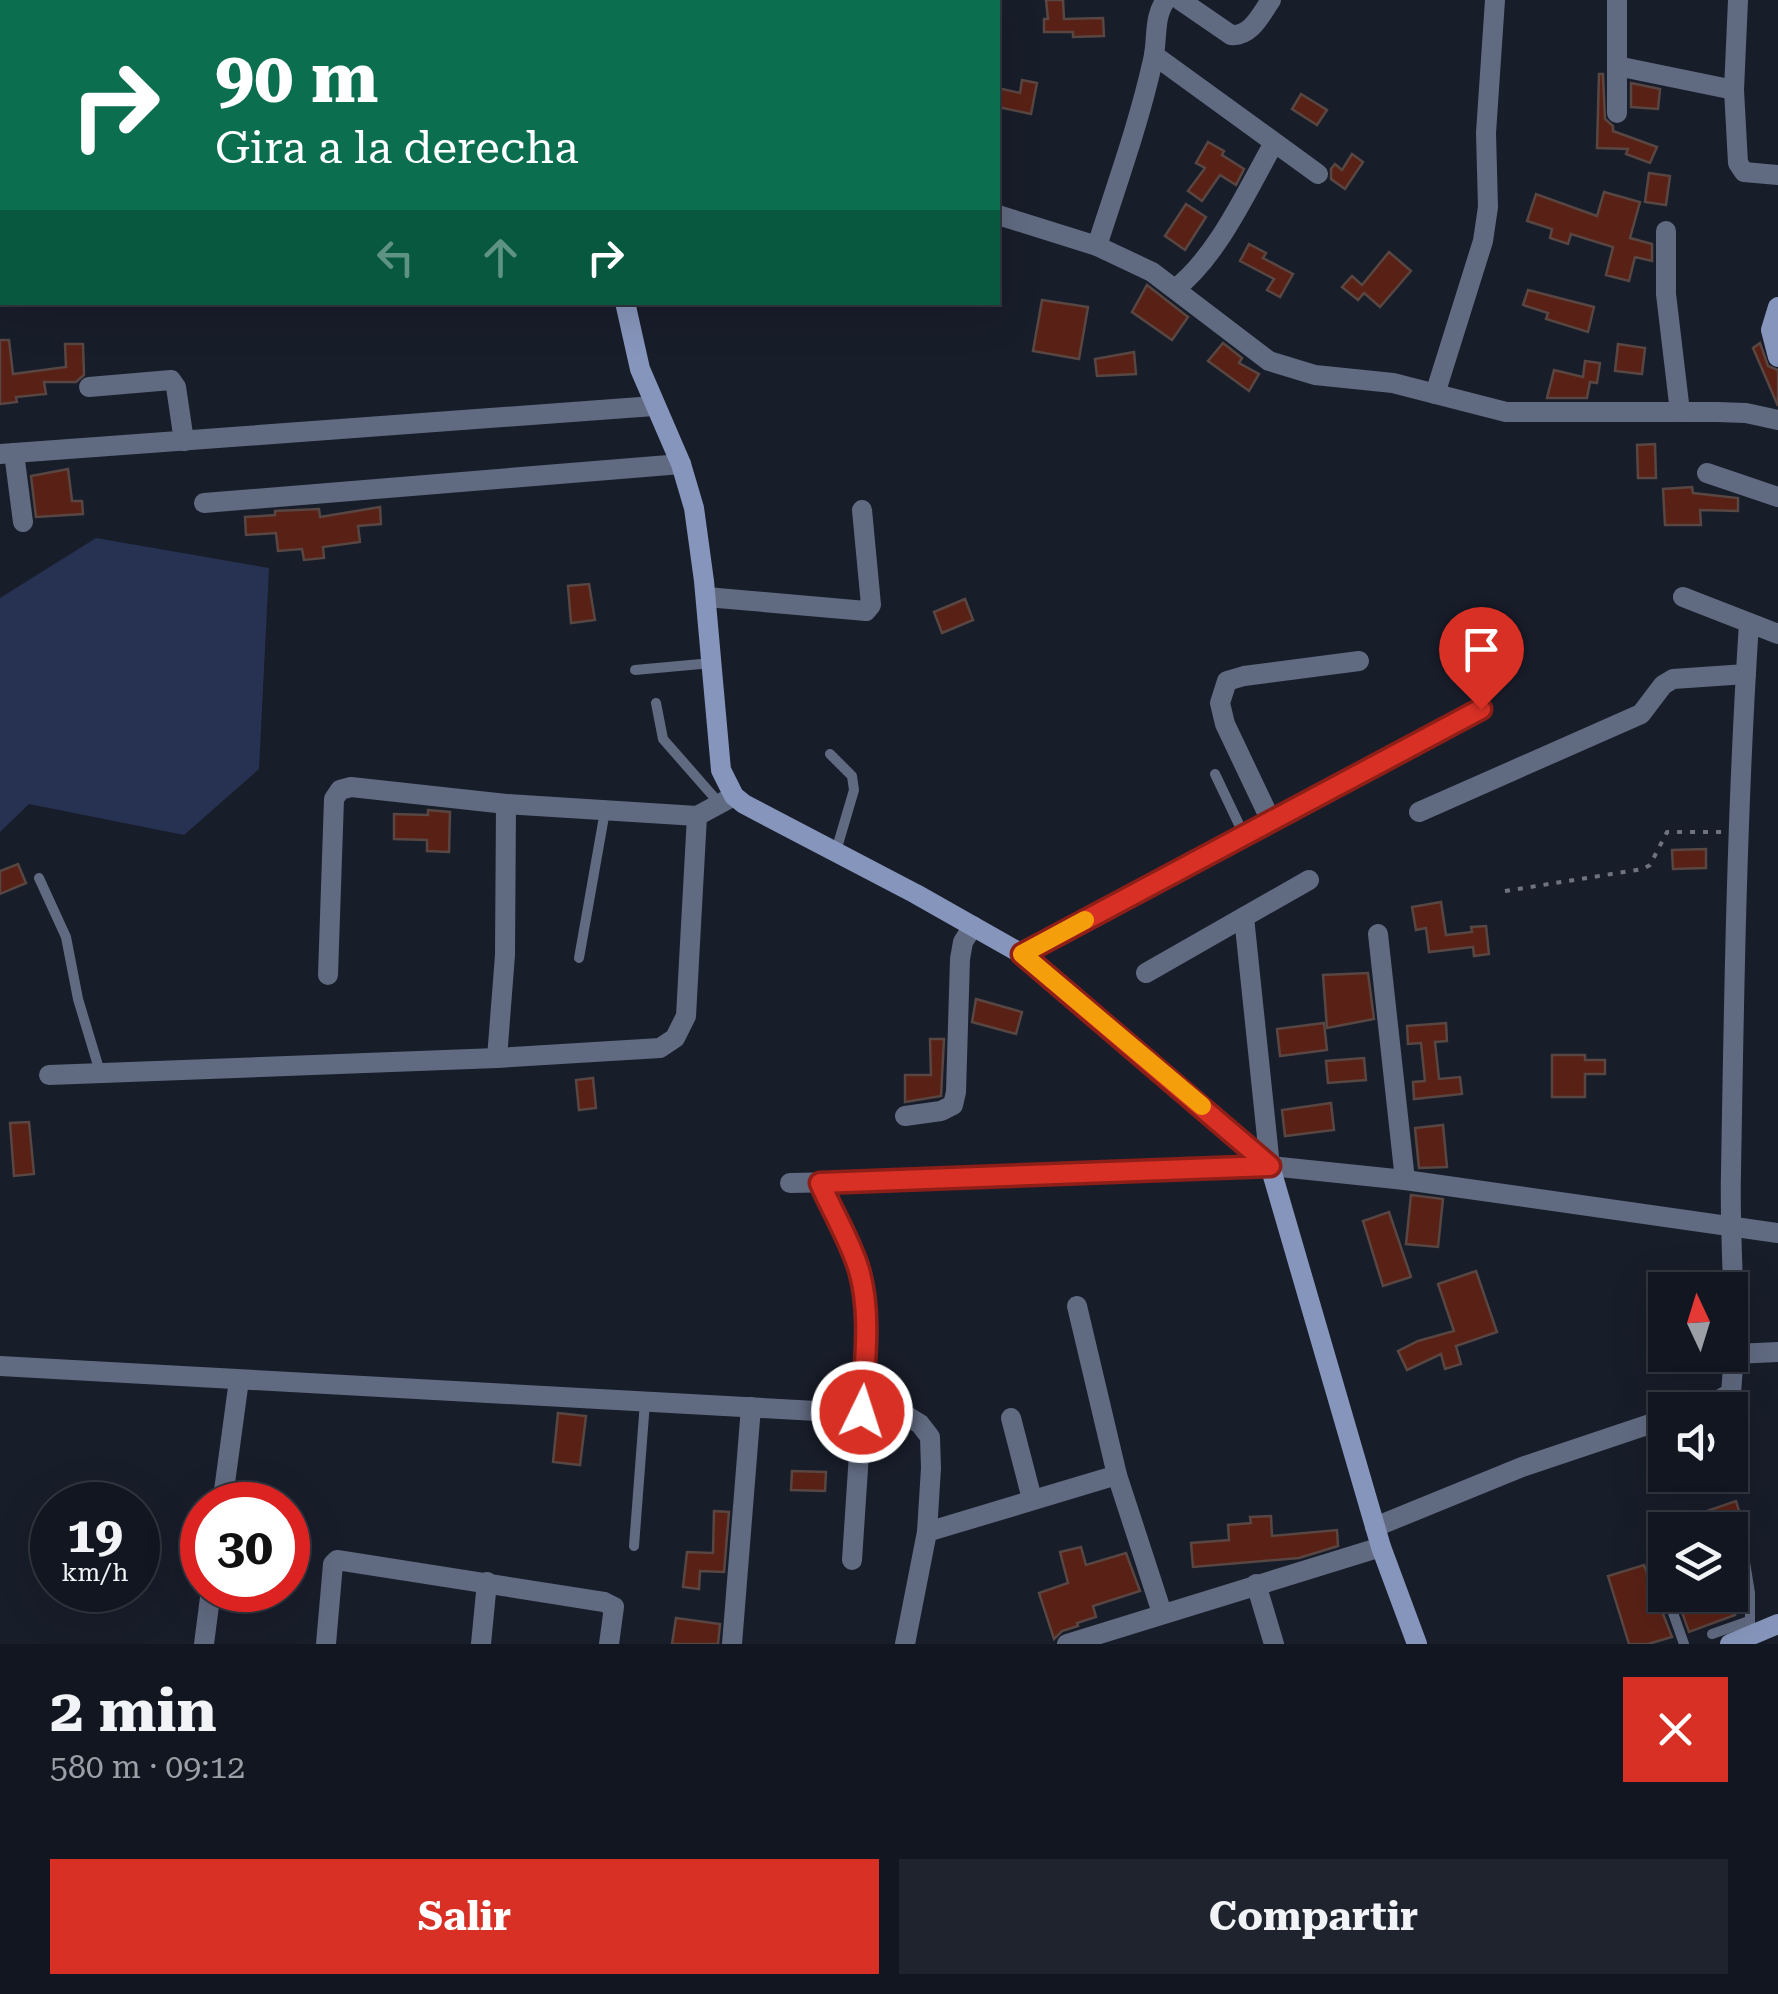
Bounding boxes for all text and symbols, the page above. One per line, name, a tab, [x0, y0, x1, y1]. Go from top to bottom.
text: 90 m	[215, 37, 379, 119]
icon: right	[50, 40, 180, 170]
text: Gira a la derecha	[215, 121, 579, 174]
icon: left	[368, 230, 423, 285]
icon: ahead	[473, 230, 528, 285]
icon: right	[578, 230, 633, 285]
pin	[1439, 607, 1524, 710]
icon: arrive	[1454, 622, 1509, 677]
north arrow	[1648, 1272, 1748, 1372]
map controls	[1648, 1272, 1748, 1612]
position arrow	[810, 1360, 914, 1464]
button: sound	[1648, 1392, 1748, 1492]
speed limit sign: 30	[180, 1482, 310, 1612]
text: 19	[67, 1506, 123, 1564]
button: layers	[1648, 1512, 1748, 1612]
text: km/h	[62, 1558, 128, 1587]
text: 2 min	[50, 1675, 217, 1746]
button: close	[1623, 1677, 1728, 1782]
text: 580 m · 09:12	[50, 1748, 245, 1786]
button: Salir	[50, 1859, 879, 1974]
button: Compartir	[899, 1859, 1728, 1974]

